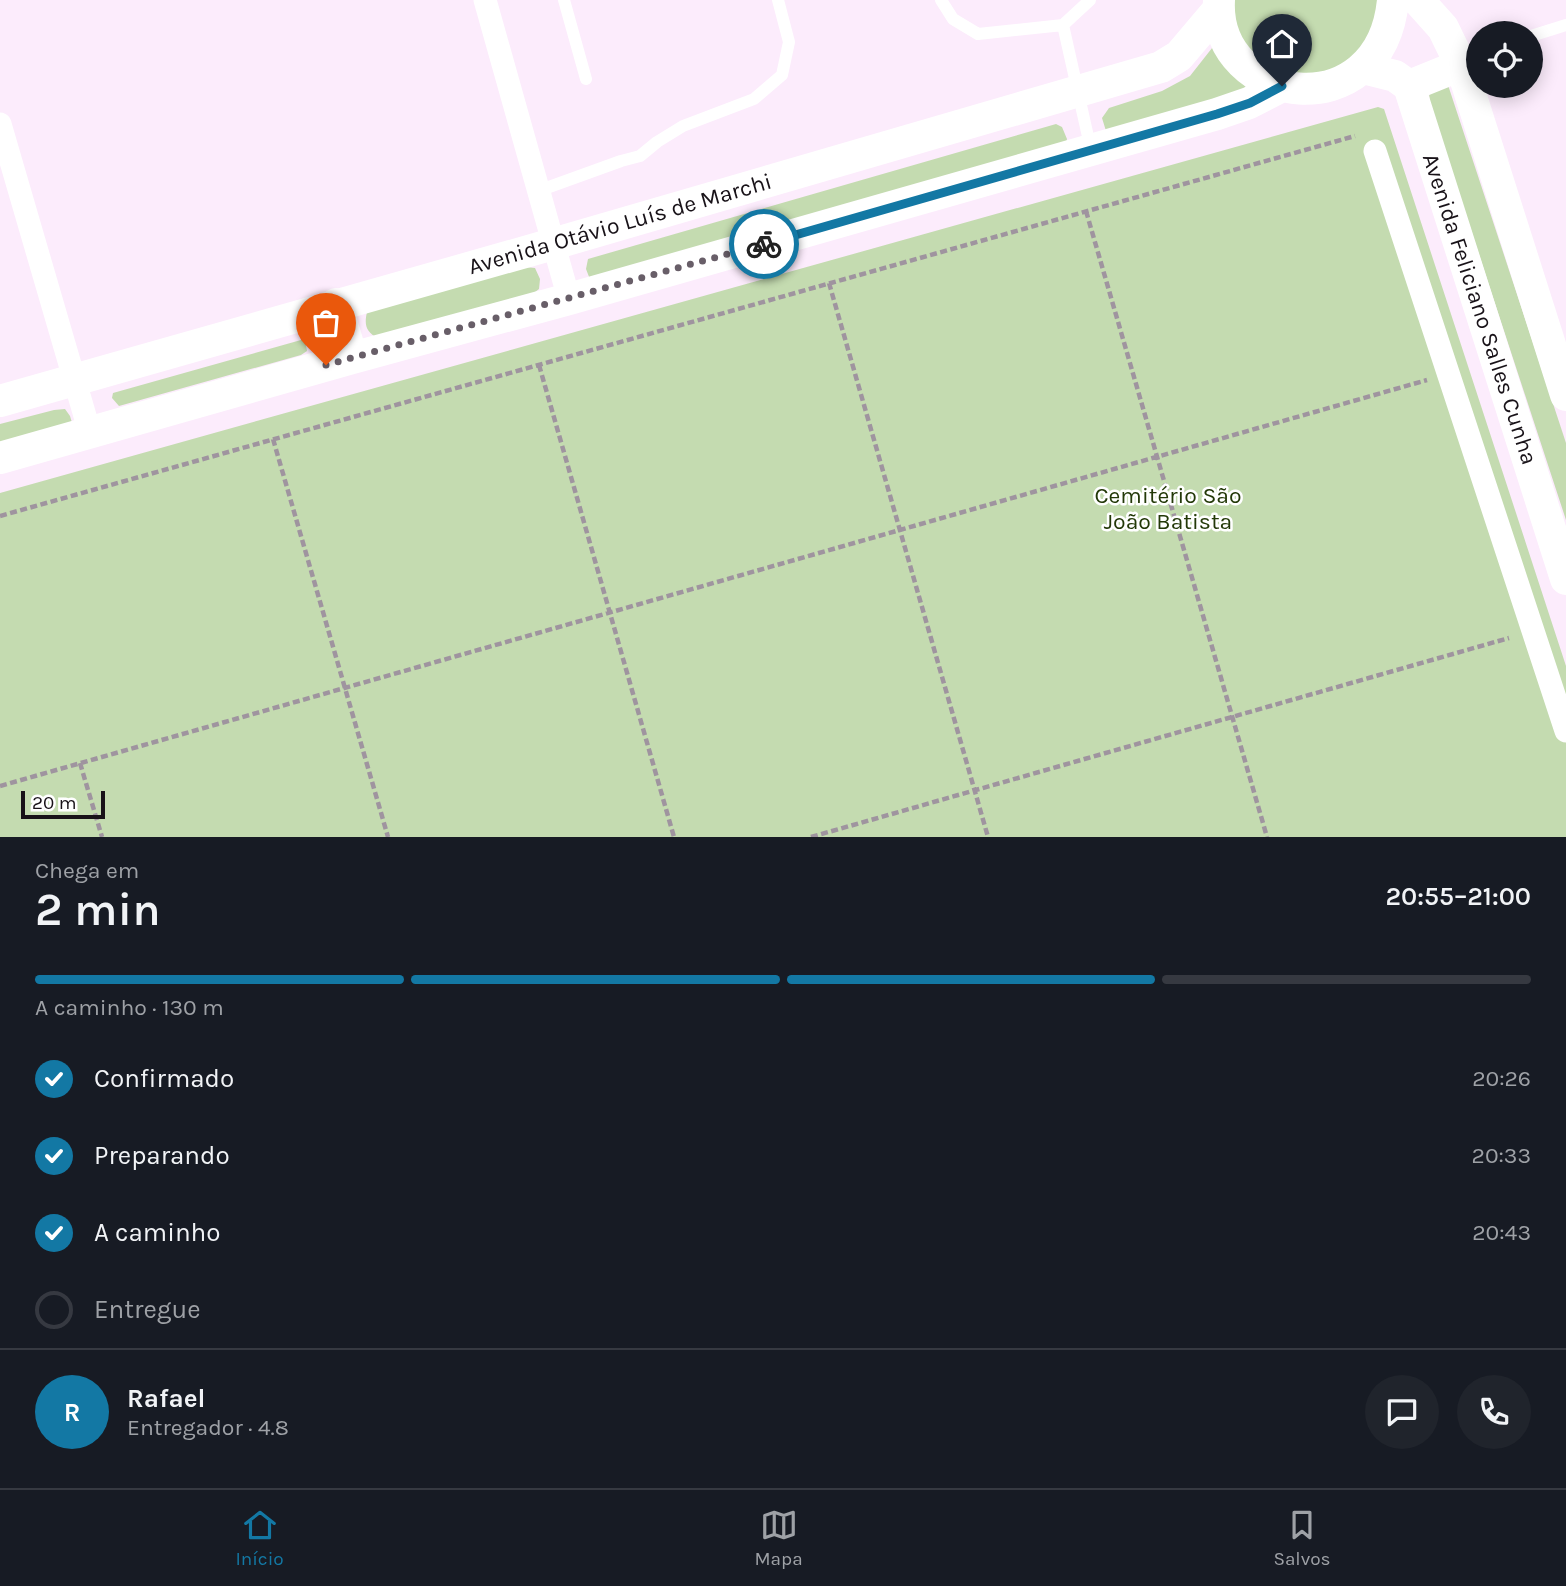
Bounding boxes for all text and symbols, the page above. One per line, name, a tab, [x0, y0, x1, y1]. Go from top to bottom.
pin	[1252, 14, 1312, 86]
map controls	[1466, 21, 1543, 98]
button: locate	[1466, 21, 1543, 98]
icon: home	[1263, 25, 1301, 63]
street label: Avenida Feliciano Salles Cunha	[1417, 150, 1543, 468]
street label: Avenida Otávio Luís de Marchi	[465, 168, 775, 280]
courier	[729, 209, 799, 279]
icon: bike	[745, 225, 783, 263]
pin	[296, 293, 356, 365]
icon: bag	[307, 304, 345, 342]
park label: Cemitério São João Batista	[1094, 482, 1242, 535]
scale bar	[21, 788, 105, 820]
text: 20 m	[32, 792, 77, 814]
text: Chega em	[35, 857, 139, 884]
text: 20:55–21:00	[1386, 881, 1531, 912]
text: 2 min	[35, 883, 161, 937]
text: A caminho · 130 m	[35, 994, 224, 1021]
icon: check	[35, 1060, 73, 1098]
text: Confirmado	[94, 1063, 234, 1094]
text: 20:26	[1472, 1065, 1531, 1092]
icon: check	[35, 1137, 73, 1175]
text: Preparando	[94, 1140, 230, 1171]
text: 20:33	[1472, 1142, 1531, 1169]
icon: check	[35, 1214, 73, 1252]
text: A caminho	[94, 1217, 221, 1248]
text: 20:43	[1472, 1219, 1531, 1246]
text: Entregue	[94, 1294, 201, 1325]
button: chat	[1365, 1375, 1439, 1449]
button: phone	[1457, 1375, 1531, 1449]
text: Rafael	[127, 1383, 205, 1414]
text: R	[64, 1397, 80, 1428]
text: Entregador · 4.8	[127, 1414, 289, 1441]
tab: Início	[235, 1506, 284, 1570]
tab: Mapa	[754, 1506, 803, 1570]
tab: Salvos	[1273, 1506, 1331, 1570]

